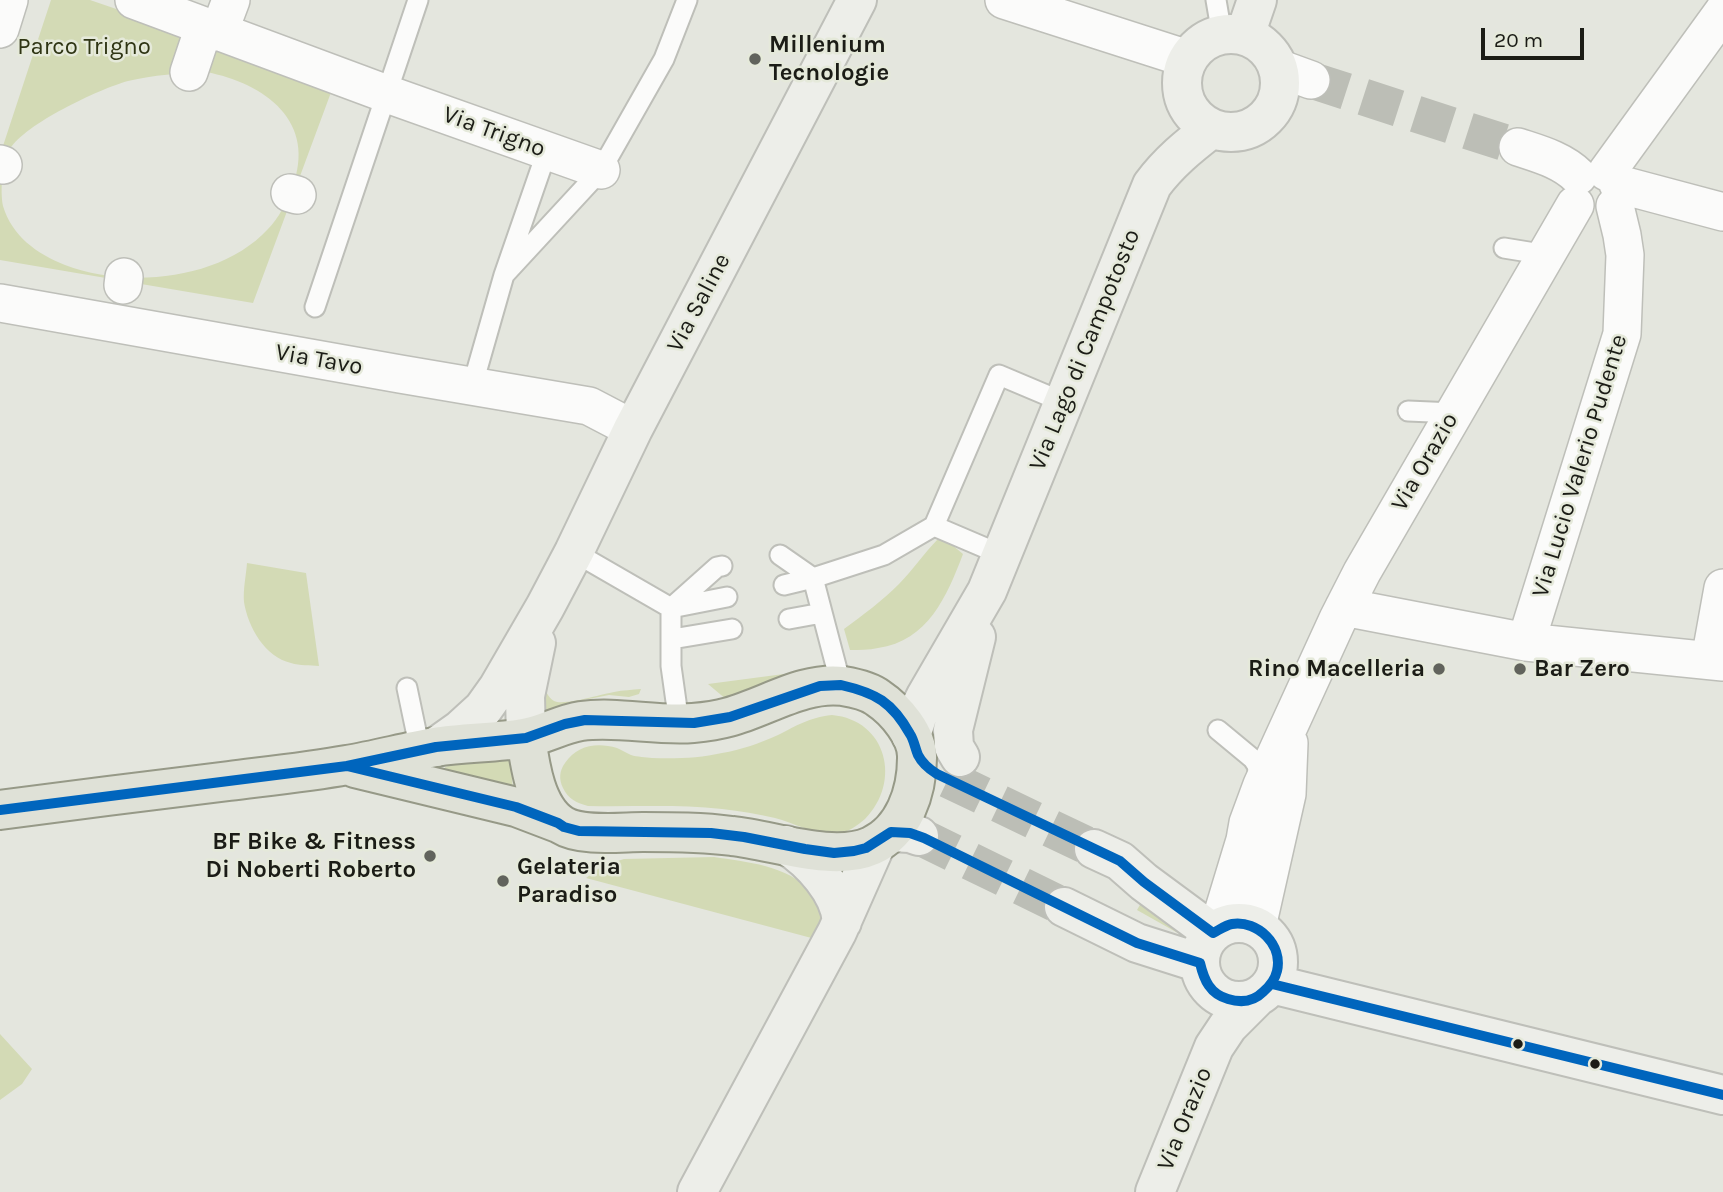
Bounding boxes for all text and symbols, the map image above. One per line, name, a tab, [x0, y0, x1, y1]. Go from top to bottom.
scale bar	[1485, 14, 1588, 58]
text: 20 m	[1494, 28, 1543, 52]
place label: Millenium Tecnologie	[769, 31, 889, 87]
park label: Parco Trigno	[17, 33, 151, 61]
marker: Millenium Tecnologie	[747, 51, 763, 67]
street label: Via Trigno	[439, 100, 549, 164]
street label: Via Lago di Campotosto	[1023, 225, 1147, 475]
street label: Via Saline	[661, 249, 737, 357]
street label: Via Lucio Valerio Pudente	[1526, 331, 1634, 601]
street label: Via Tavo	[273, 338, 365, 382]
street label: Via Orazio	[1385, 408, 1465, 516]
place label: Rino Macelleria	[1248, 655, 1425, 683]
place label: Bar Zero	[1534, 655, 1630, 683]
marker: Rino Macelleria	[1431, 661, 1447, 677]
marker: Bar Zero	[1512, 661, 1528, 677]
place label: BF Bike & Fitness Di Noberti Roberto	[206, 828, 416, 884]
marker: BF Bike & Fitness Di Noberti Roberto	[422, 848, 438, 864]
place label: Gelateria Paradiso	[517, 853, 621, 909]
marker: Gelateria Paradiso	[495, 873, 511, 889]
unlabelled marker	[1511, 1037, 1525, 1051]
unlabelled marker	[1588, 1057, 1602, 1071]
street label: Via Orazio	[1151, 1063, 1219, 1175]

